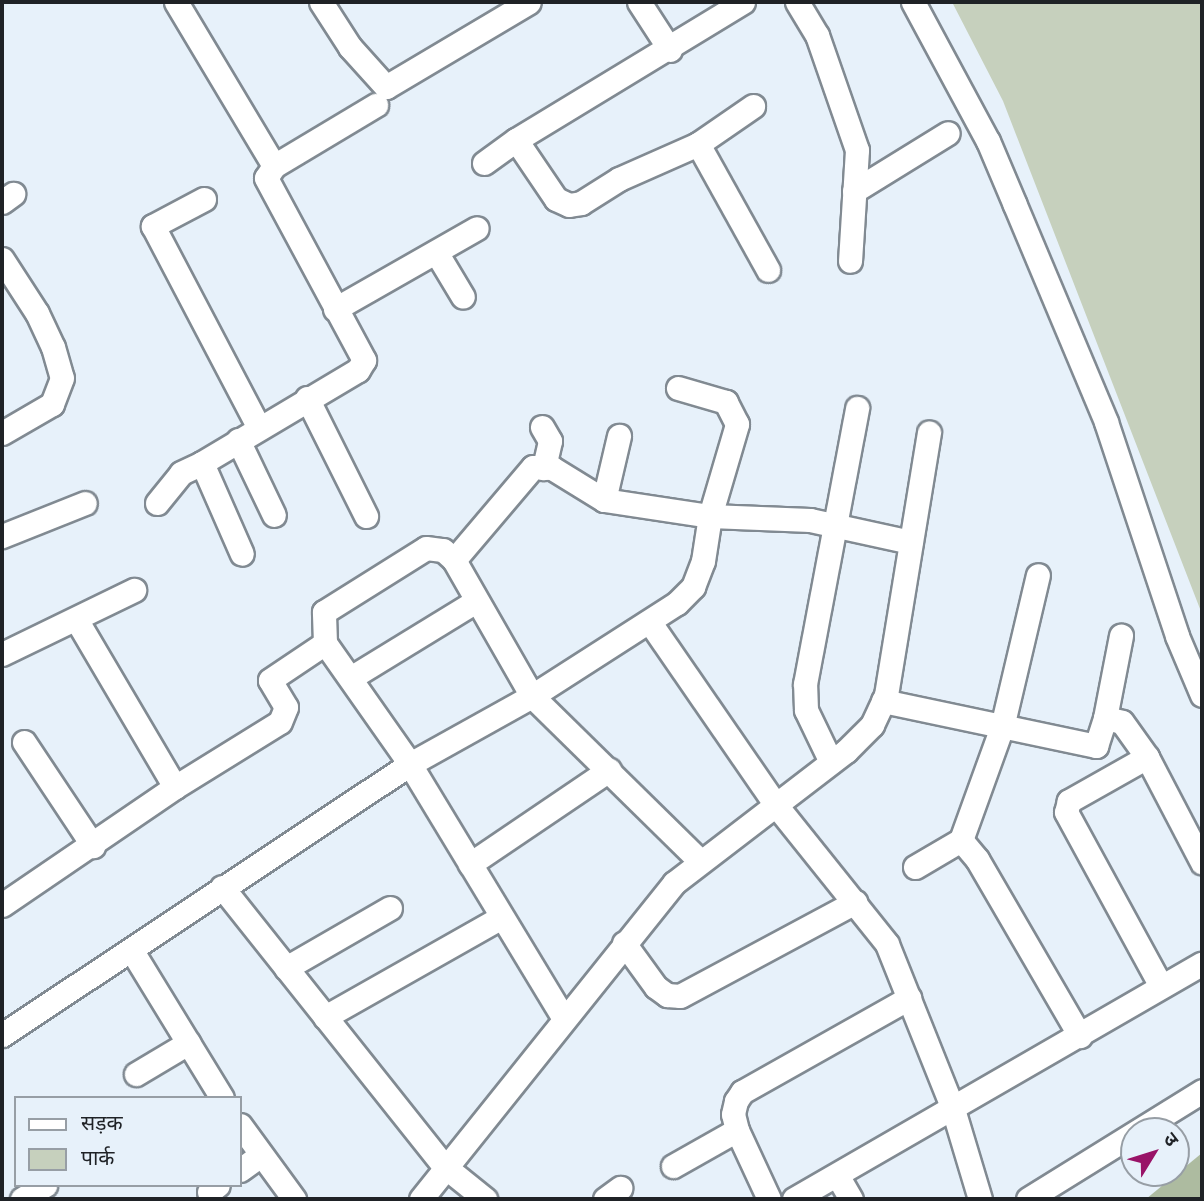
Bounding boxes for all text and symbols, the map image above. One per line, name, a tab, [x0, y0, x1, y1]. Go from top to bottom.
legend	[14, 1096, 242, 1187]
text: सड़क	[81, 1113, 123, 1134]
north arrow	[1120, 1117, 1190, 1187]
text: उ	[1159, 1130, 1181, 1150]
text: पार्क	[81, 1148, 115, 1169]

